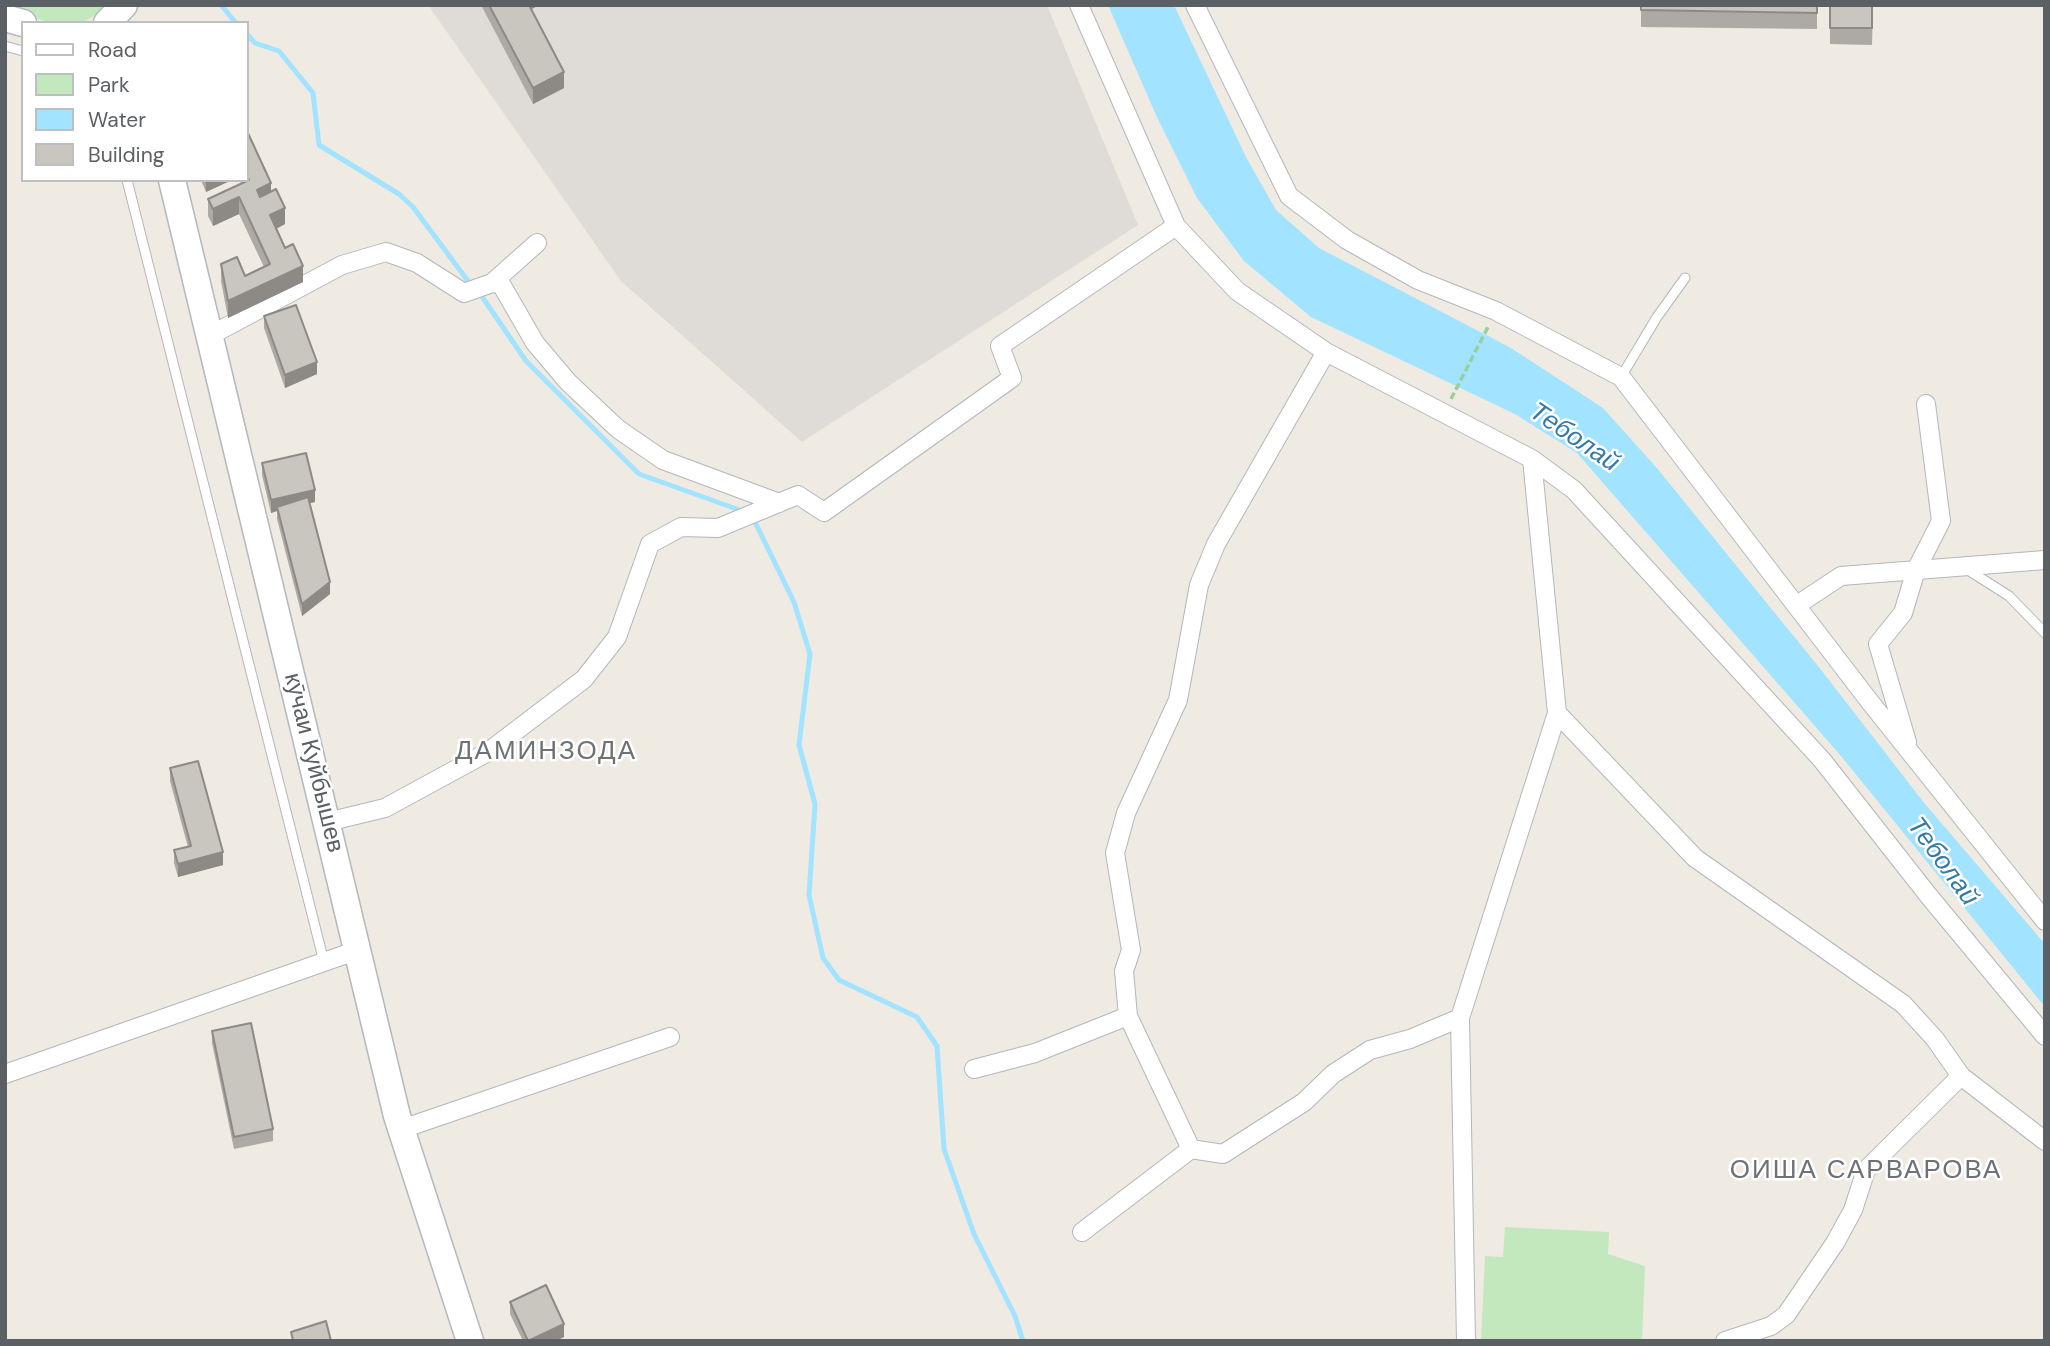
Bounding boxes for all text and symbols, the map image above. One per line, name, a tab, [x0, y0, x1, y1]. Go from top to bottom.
legend	[21, 21, 248, 182]
text: Road	[88, 36, 137, 64]
text: Park	[88, 71, 129, 99]
text: Water	[88, 106, 146, 134]
text: Building	[88, 141, 164, 169]
water label: Теболай	[1523, 397, 1625, 479]
street label: кӯчаи Куйбышев	[277, 670, 349, 856]
district label: ДАМИНЗОДА	[456, 736, 636, 768]
water label: Теболай	[1900, 812, 1984, 912]
district label: ОИША САРВАРОВА	[1731, 1155, 2001, 1187]

